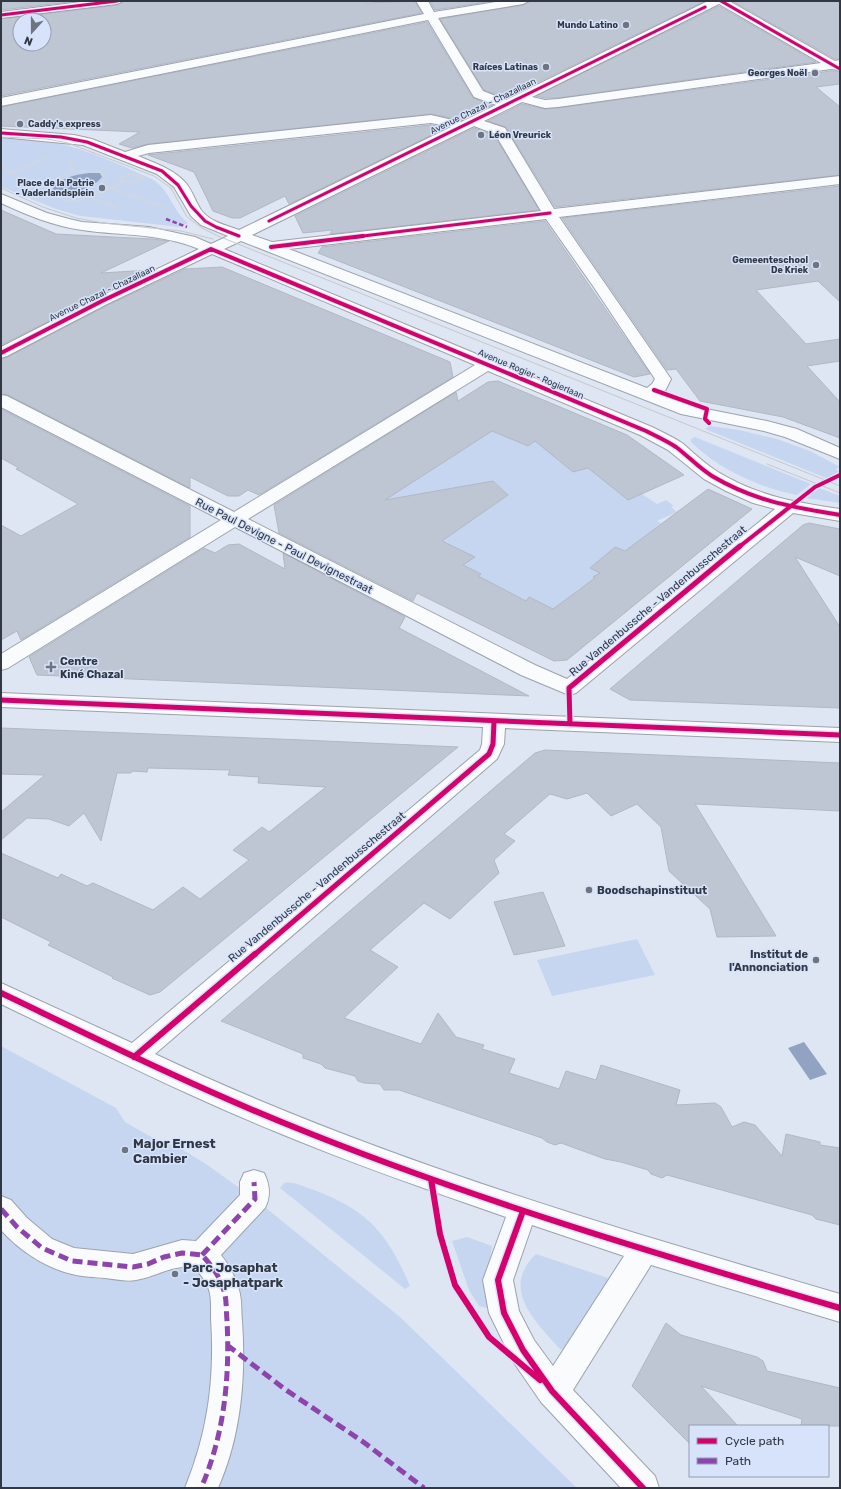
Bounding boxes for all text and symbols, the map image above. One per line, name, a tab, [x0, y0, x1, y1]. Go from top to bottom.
north arrow	[12, 12, 52, 52]
place label: Mundo Latino	[557, 20, 618, 30]
marker: Mundo Latino	[621, 20, 631, 30]
text: N	[22, 33, 35, 48]
place label: Raíces Latinas	[473, 62, 538, 72]
marker: Raíces Latinas	[541, 62, 551, 72]
place label: Georges Noël	[748, 68, 807, 79]
marker: Georges Noël	[810, 68, 820, 78]
street label: Avenue Chazal - Chazallaan	[428, 76, 538, 136]
marker: Caddy's express	[15, 119, 25, 129]
place label: Caddy's express	[28, 119, 101, 129]
marker: Léon Vreurick	[476, 130, 486, 140]
place label: Léon Vreurick	[489, 130, 552, 140]
place label: Place de la Patrie - Vaderlandsplein	[16, 178, 95, 198]
marker: Place de la Patrie - Vaderlandsplein	[97, 183, 107, 193]
place label: Gemeenteschool De Kriek	[732, 255, 809, 275]
marker: Gemeenteschool De Kriek	[811, 260, 821, 270]
street label: Avenue Chazal - Chazallaan	[47, 263, 157, 323]
street label: Avenue Rogier - Rogierlaan	[477, 347, 585, 401]
street label: Rue Paul Devigne - Paul Devignestraat	[193, 495, 375, 597]
street label: Rue Vandenbussche - Vandenbusschestraat	[567, 523, 750, 679]
place label: Centre Kiné Chazal	[60, 655, 123, 681]
marker: Centre Kiné Chazal	[45, 661, 57, 673]
street label: Rue Vandenbussche - Vandenbusschestraat	[226, 809, 409, 965]
place label: Boodschapinstituut	[597, 884, 707, 897]
marker: Boodschapinstituut	[584, 885, 594, 895]
place label: Institut de l'Annonciation	[729, 948, 808, 974]
marker: Institut de l'Annonciation	[811, 955, 821, 965]
place label: Major Ernest Cambier	[133, 1136, 216, 1166]
marker: Major Ernest Cambier	[120, 1145, 130, 1155]
place label: Parc Josaphat - Josaphatpark	[183, 1260, 284, 1290]
marker: Parc Josaphat - Josaphatpark	[170, 1269, 180, 1279]
legend	[689, 1425, 829, 1477]
text: Cycle path	[725, 1434, 784, 1448]
text: Path	[725, 1454, 751, 1468]

